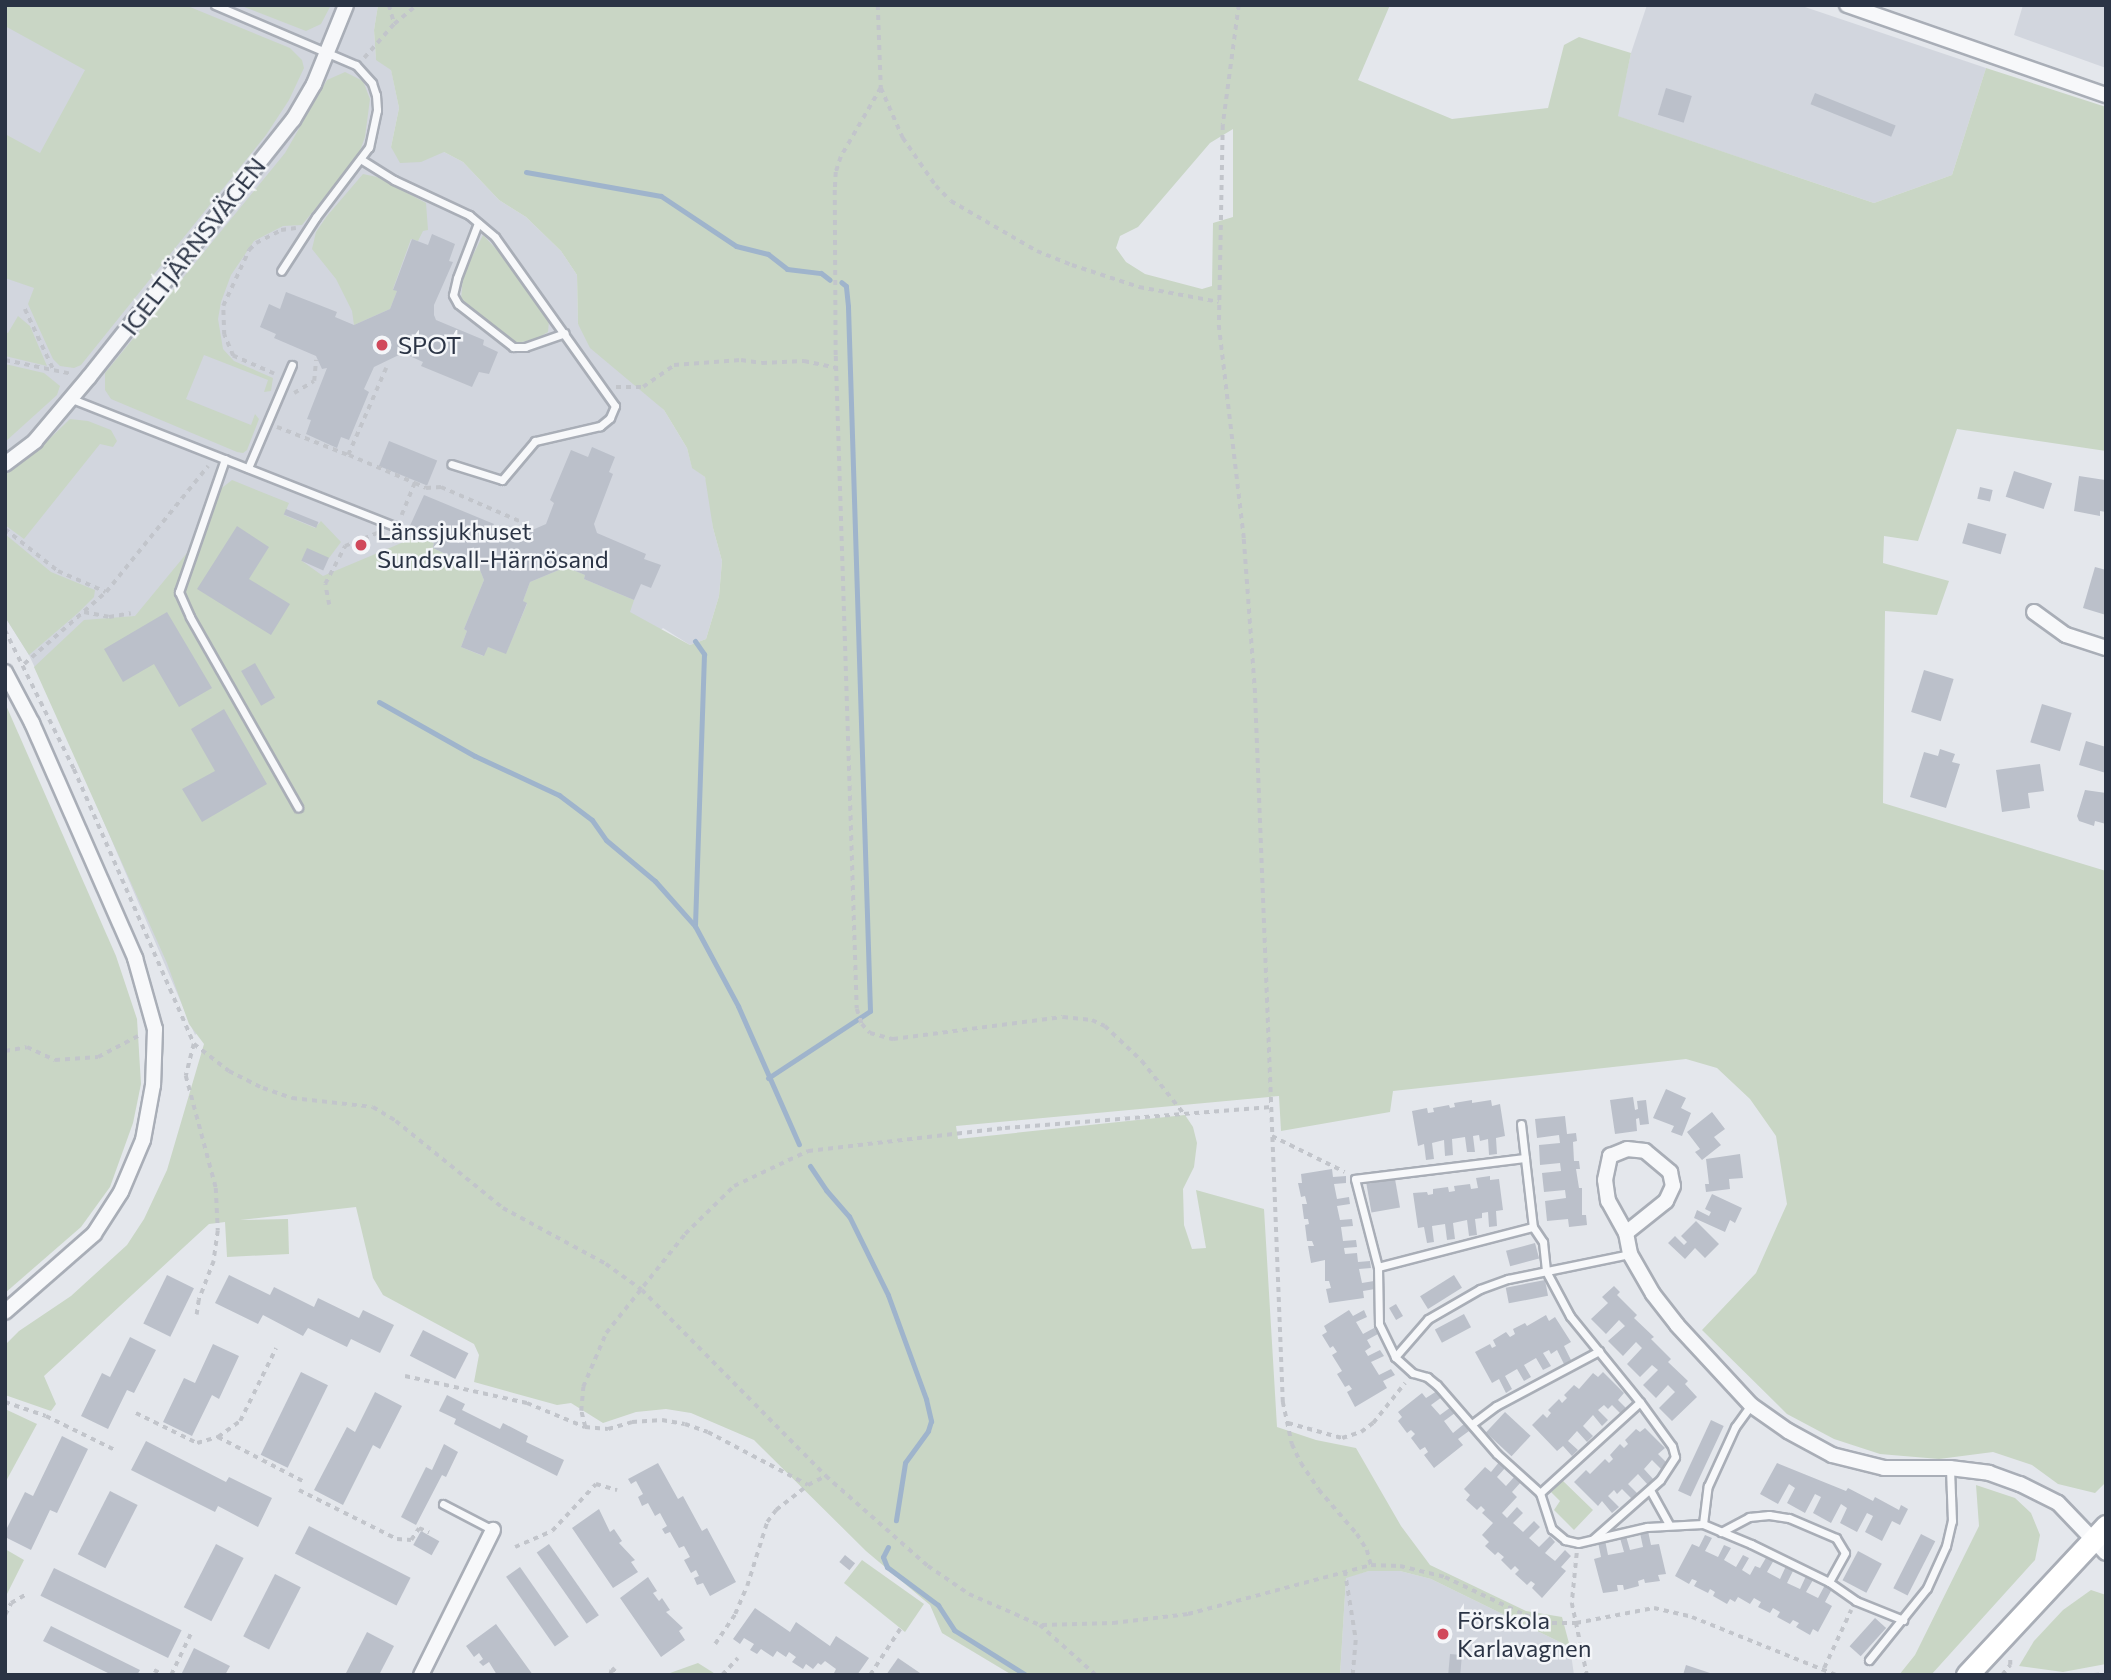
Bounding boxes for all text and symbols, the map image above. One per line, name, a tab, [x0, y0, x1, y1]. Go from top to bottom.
street label: IGELTJÄRNSVÄGEN	[115, 152, 271, 340]
place label: SPOT	[398, 331, 461, 359]
marker: SPOT	[372, 335, 392, 355]
place label: Länssjukhuset Sundsvall-Härnösand	[377, 517, 609, 573]
marker: Länssjukhuset Sundsvall-Härnösand	[351, 535, 371, 555]
place label: Förskola Karlavagnen	[1457, 1606, 1591, 1662]
marker: Förskola Karlavagnen	[1435, 1626, 1451, 1642]

